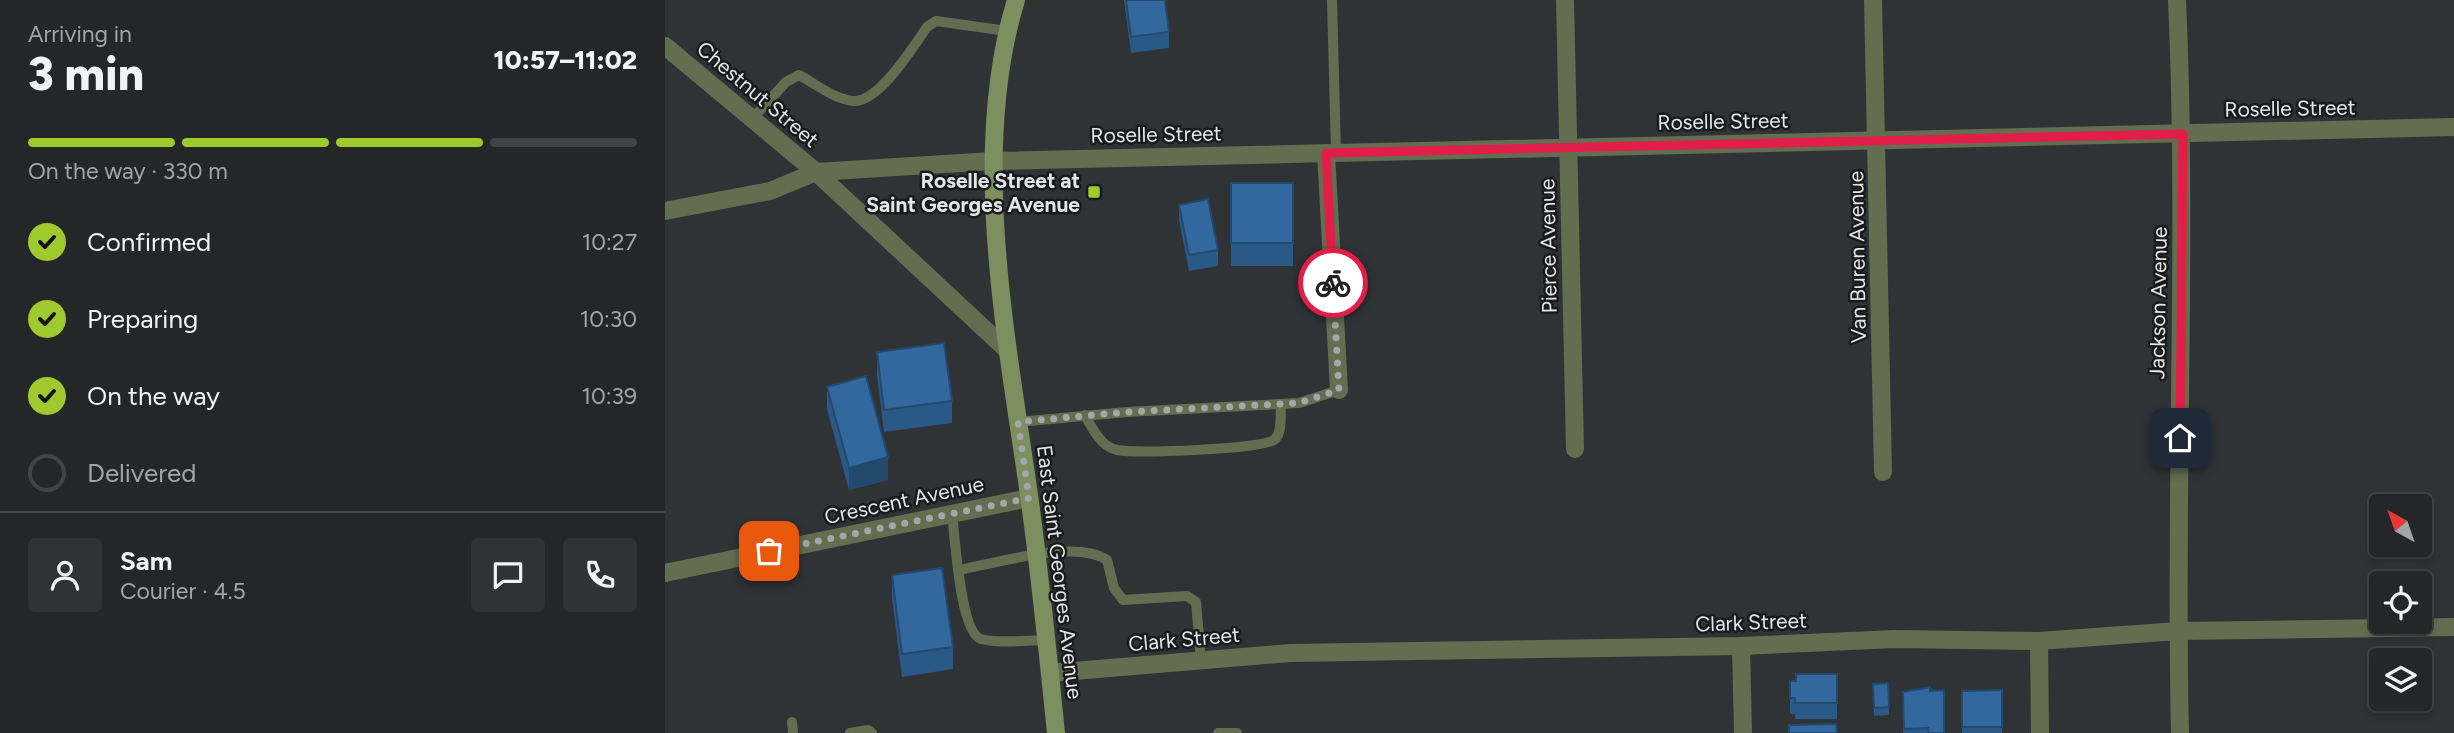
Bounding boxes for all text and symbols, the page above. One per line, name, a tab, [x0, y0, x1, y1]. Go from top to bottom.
text: Arriving in	[28, 20, 132, 48]
street label: Chestnut Street	[692, 36, 824, 152]
text: 10:57–11:02	[494, 44, 637, 76]
text: 3 min	[28, 46, 144, 102]
street label: Roselle Street	[2224, 94, 2356, 122]
street label: Roselle Street	[1657, 107, 1789, 135]
street label: Roselle Street	[1090, 120, 1222, 148]
text: On the way · 330 m	[28, 157, 228, 185]
place label: Roselle Street at Saint Georges Avenue	[866, 168, 1080, 217]
street label: Van Buren Avenue	[1843, 171, 1871, 343]
street label: Pierce Avenue	[1534, 178, 1562, 314]
marker: Roselle Street at Saint Georges Avenue	[1086, 184, 1102, 200]
icon: check	[28, 223, 66, 261]
text: Confirmed	[87, 226, 211, 258]
street label: Jackson Avenue	[2144, 226, 2172, 380]
text: 10:27	[582, 228, 637, 256]
courier	[1298, 248, 1368, 318]
icon: bike	[1314, 264, 1352, 302]
icon: check	[28, 300, 66, 338]
text: Preparing	[87, 303, 198, 335]
text: 10:30	[580, 305, 637, 333]
icon: check	[28, 377, 66, 415]
text: On the way	[87, 380, 220, 412]
text: 10:39	[581, 382, 637, 410]
pin	[2150, 408, 2210, 468]
icon: home	[2161, 419, 2199, 457]
street label: East Saint Georges Avenue	[1032, 444, 1088, 700]
text: Delivered	[87, 457, 196, 489]
street label: Crescent Avenue	[822, 471, 986, 529]
north arrow	[2369, 494, 2433, 556]
map controls	[2369, 494, 2432, 711]
pin	[739, 521, 799, 581]
icon: bag	[750, 532, 788, 570]
button: person	[28, 538, 102, 612]
button: chat	[471, 538, 545, 612]
button: phone	[563, 538, 637, 612]
text: Sam	[120, 545, 172, 577]
button: locate	[2369, 571, 2432, 634]
text: Courier · 4.5	[120, 577, 246, 605]
street label: Clark Street	[1695, 608, 1807, 636]
street label: Clark Street	[1127, 622, 1241, 656]
button: layers	[2369, 648, 2432, 711]

